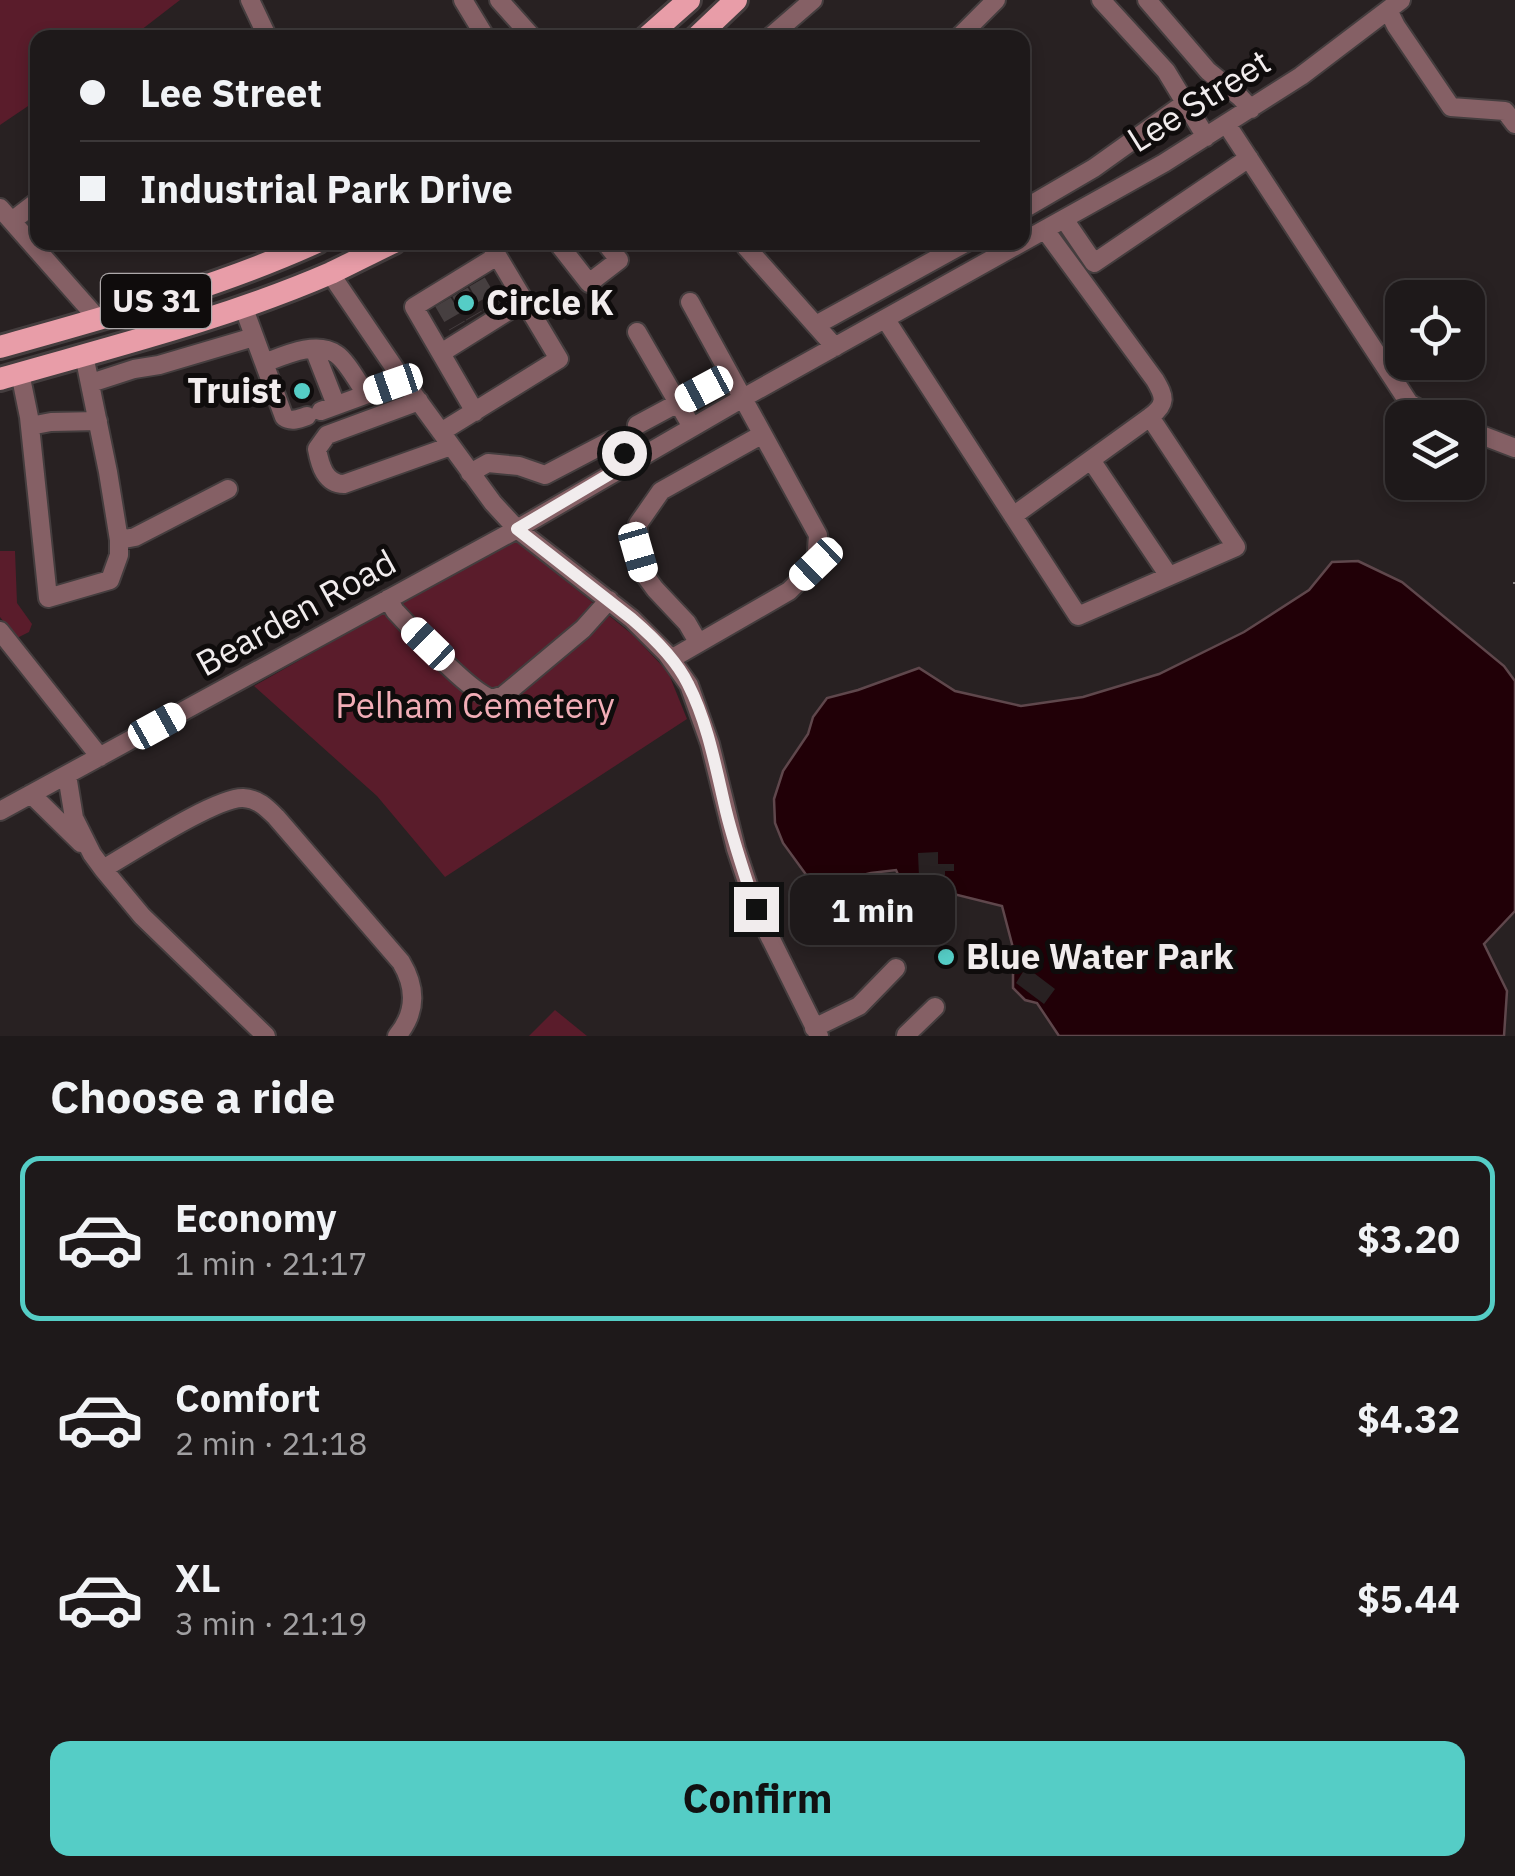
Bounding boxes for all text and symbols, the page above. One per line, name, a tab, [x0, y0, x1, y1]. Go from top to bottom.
street label: Lee Street	[1118, 38, 1278, 162]
text: Lee Street	[140, 68, 322, 117]
text: Industrial Park Drive	[140, 164, 513, 213]
road number: US 31	[101, 274, 211, 328]
place label: Circle K	[486, 279, 614, 325]
map controls	[1385, 280, 1485, 500]
button: locate	[1385, 280, 1485, 380]
marker: Circle K	[455, 292, 477, 314]
car	[360, 360, 426, 408]
car	[670, 362, 738, 416]
place label: Truist	[187, 367, 282, 413]
marker: Truist	[291, 380, 313, 402]
button: layers	[1385, 400, 1485, 500]
route start	[602, 431, 647, 476]
car	[615, 519, 661, 585]
car	[784, 532, 848, 596]
street label: Bearden Road	[187, 538, 404, 686]
car	[396, 612, 460, 676]
park label: Pelham Cemetery	[335, 682, 615, 728]
car	[123, 698, 191, 754]
callout: 1 min	[791, 874, 956, 944]
route end	[734, 887, 779, 932]
text: 1 min	[831, 889, 914, 931]
place label: Blue Water Park	[966, 933, 1234, 979]
marker: Blue Water Park	[935, 946, 957, 968]
text: Choose a ride	[50, 1067, 335, 1125]
text: Economy	[175, 1193, 337, 1242]
icon: car	[55, 1194, 145, 1284]
text: $3.20	[1357, 1214, 1460, 1263]
text: 1 min · 21:17	[175, 1242, 368, 1284]
text: Comfort	[175, 1373, 320, 1422]
icon: car	[55, 1374, 145, 1464]
text: $4.32	[1357, 1394, 1460, 1443]
text: 2 min · 21:18	[175, 1422, 368, 1464]
text: XL	[175, 1553, 221, 1602]
icon: car	[55, 1554, 145, 1644]
text: $5.44	[1357, 1574, 1460, 1623]
text: 3 min · 21:19	[175, 1602, 368, 1644]
button: Confirm	[50, 1741, 1465, 1856]

